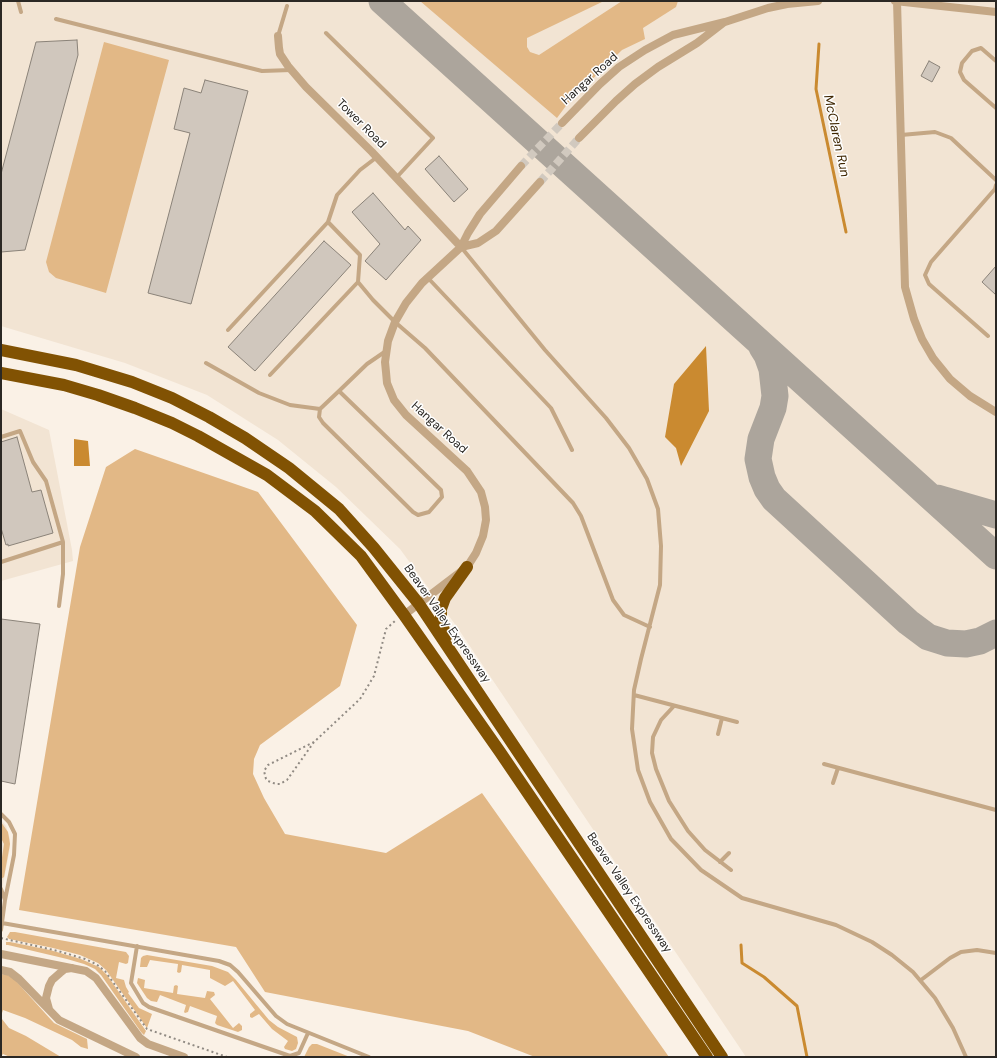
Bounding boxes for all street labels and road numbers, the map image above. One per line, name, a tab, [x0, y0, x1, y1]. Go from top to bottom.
street label: Hangar Road	[559, 50, 621, 108]
street label: Tower Road	[333, 96, 389, 152]
street label: Hangar Road	[408, 399, 470, 457]
street label: Beaver Valley Expressway	[401, 562, 493, 686]
street label: Beaver Valley Expressway	[583, 830, 675, 956]

